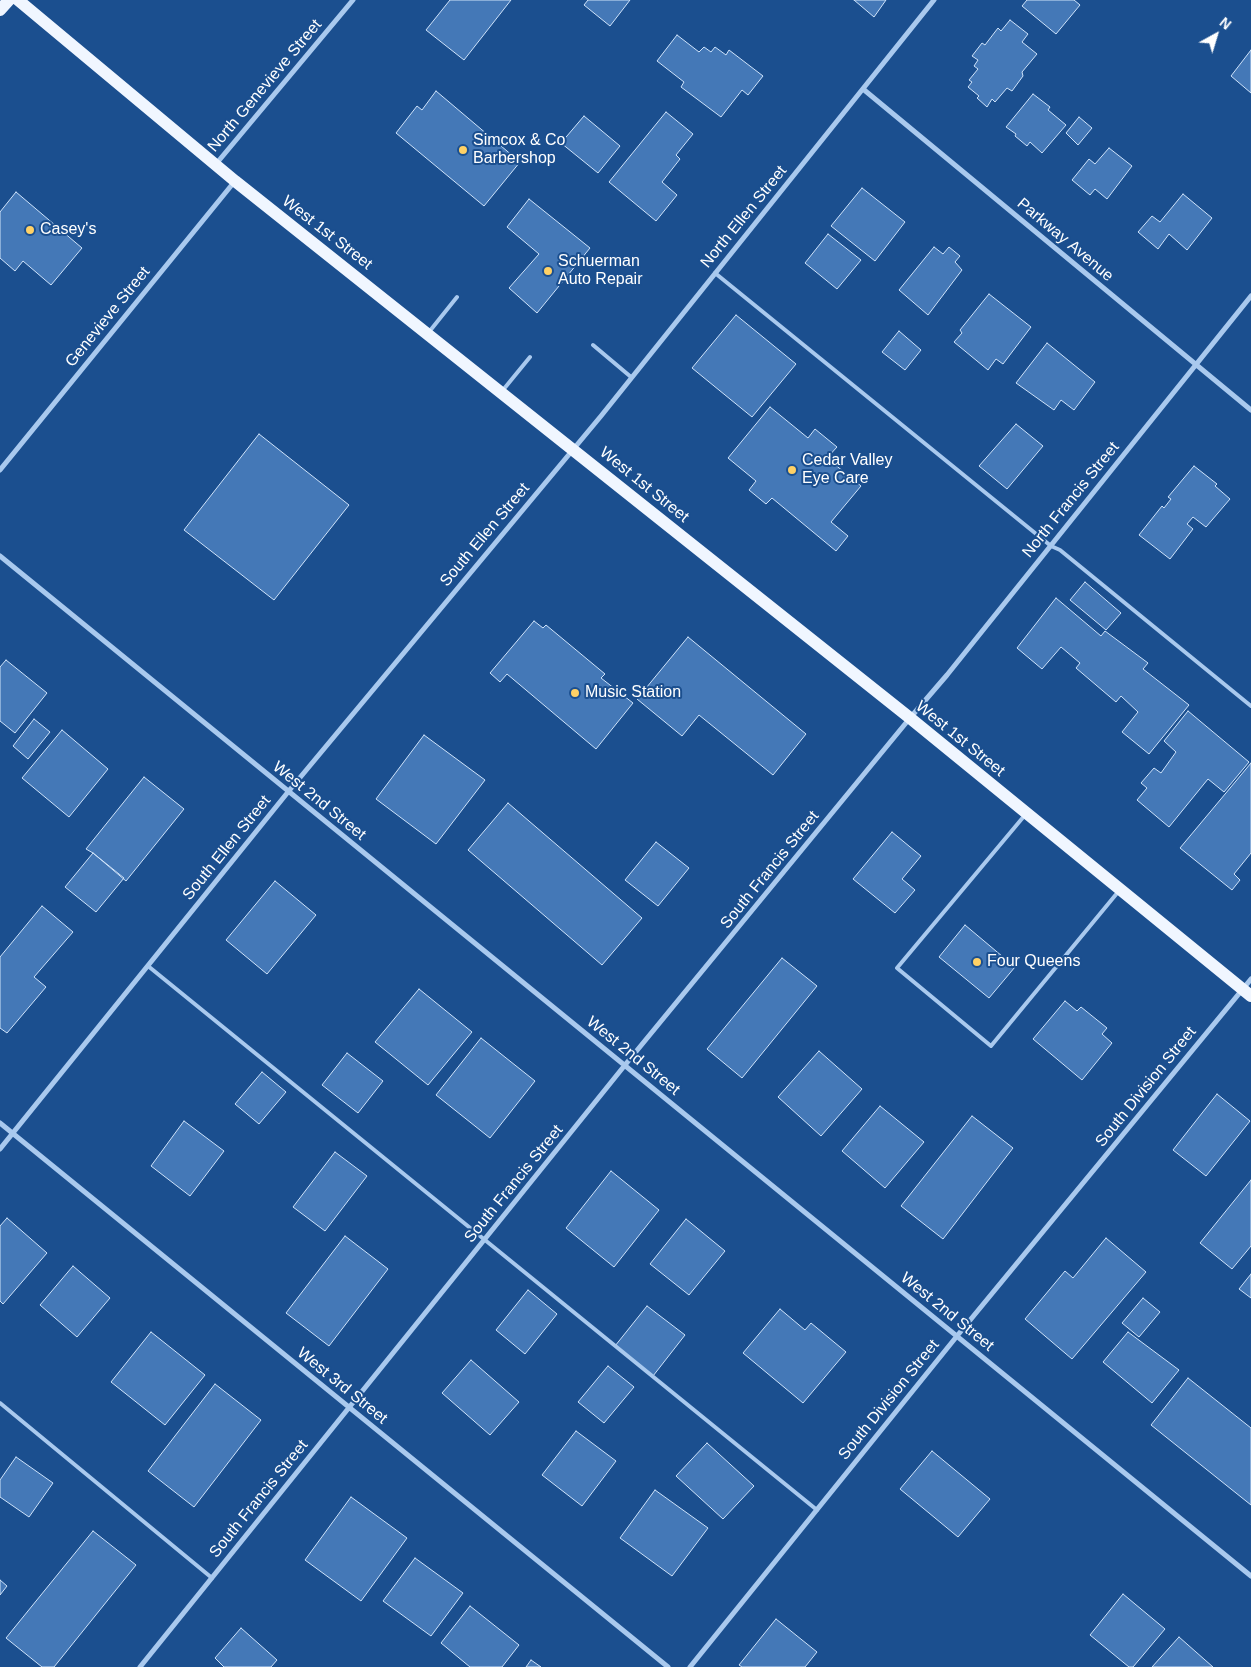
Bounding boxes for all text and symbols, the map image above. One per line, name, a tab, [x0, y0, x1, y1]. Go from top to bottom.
north arrow	[1191, 10, 1241, 60]
text: N	[1216, 14, 1234, 33]
street label: North Genevieve Street	[204, 16, 326, 156]
place label: Simcox & Co Barbershop	[473, 131, 565, 169]
marker: Simcox & Co Barbershop	[457, 144, 469, 156]
street label: North Ellen Street	[697, 162, 791, 272]
street label: West 1st Street	[278, 192, 376, 274]
street label: Parkway Avenue	[1013, 194, 1117, 286]
place label: Casey's	[40, 220, 96, 240]
marker: Casey's	[24, 224, 36, 236]
place label: Schuerman Auto Repair	[558, 252, 642, 290]
street label: Genevieve Street	[62, 263, 154, 371]
marker: Schuerman Auto Repair	[542, 265, 554, 277]
street label: North Francis Street	[1018, 438, 1124, 562]
street label: West 1st Street	[596, 443, 692, 527]
place label: Cedar Valley Eye Care	[802, 451, 892, 489]
marker: Cedar Valley Eye Care	[786, 464, 798, 476]
street label: South Ellen Street	[436, 479, 534, 591]
place label: Music Station	[585, 683, 681, 703]
marker: Music Station	[569, 687, 581, 699]
street label: West 1st Street	[912, 697, 1008, 781]
street label: West 2nd Street	[268, 758, 370, 844]
street label: South Ellen Street	[179, 792, 275, 904]
street label: South Francis Street	[717, 807, 823, 933]
place label: Four Queens	[987, 952, 1080, 972]
marker: Four Queens	[971, 956, 983, 968]
street label: West 2nd Street	[582, 1013, 684, 1099]
street label: South Division Street	[1092, 1023, 1200, 1151]
street label: South Francis Street	[461, 1121, 567, 1247]
street label: West 2nd Street	[896, 1269, 998, 1355]
street label: South Division Street	[835, 1336, 943, 1464]
street label: West 3rd Street	[293, 1344, 391, 1428]
street label: South Francis Street	[206, 1436, 312, 1562]

